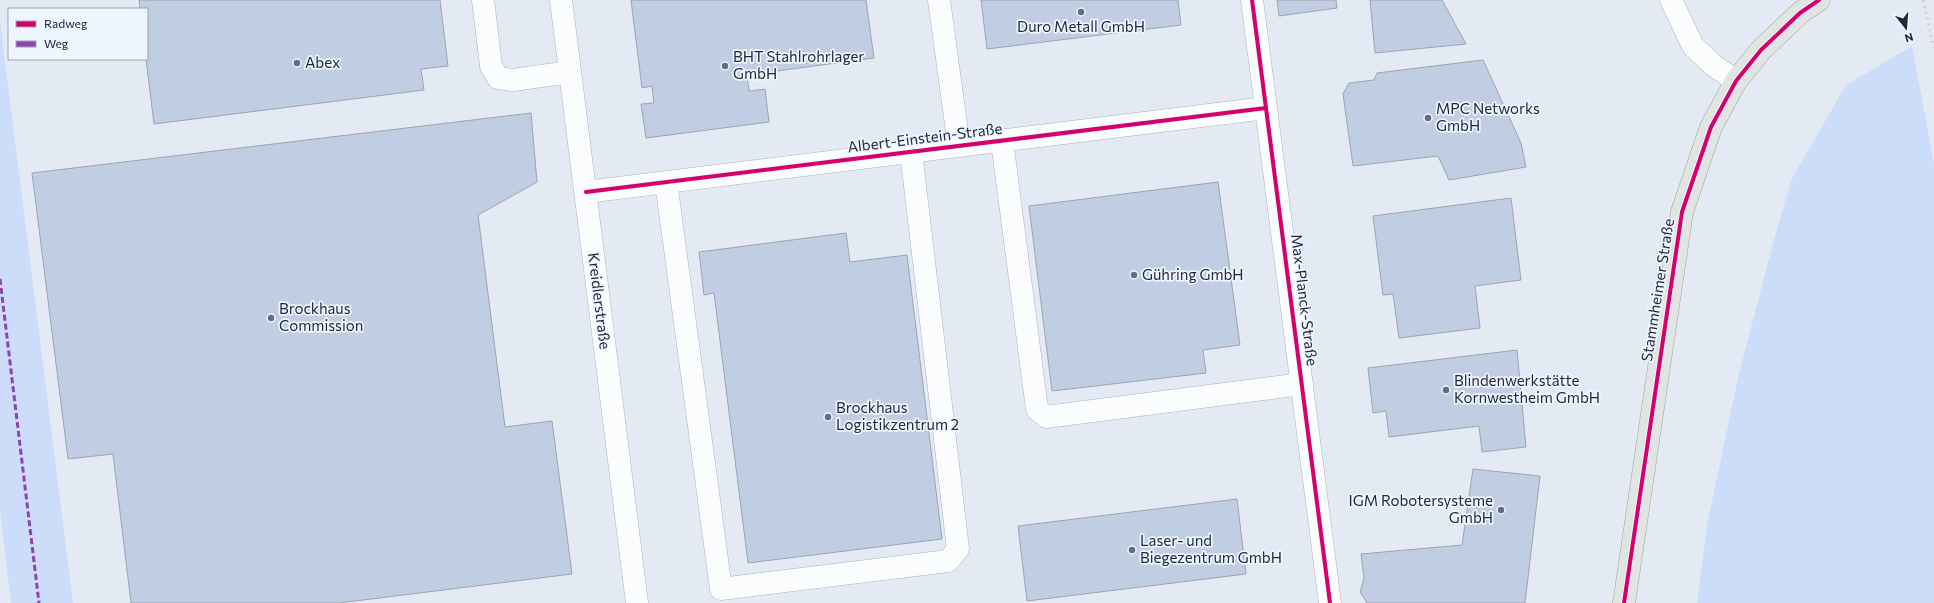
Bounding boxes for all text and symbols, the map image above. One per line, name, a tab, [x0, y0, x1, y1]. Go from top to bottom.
marker: Duro Metall GmbH	[1076, 7, 1086, 17]
legend	[8, 8, 148, 60]
north arrow	[1886, 8, 1926, 48]
text: Radweg	[44, 16, 88, 30]
place label: Duro Metall GmbH	[1017, 17, 1145, 35]
text: N	[1903, 31, 1915, 45]
text: Weg	[44, 36, 69, 50]
place label: BHT Stahlrohrlager GmbH	[733, 47, 864, 82]
place label: Abex	[305, 53, 340, 71]
marker: Abex	[292, 58, 302, 68]
marker: BHT Stahlrohrlager GmbH	[720, 61, 730, 71]
place label: MPC Networks GmbH	[1436, 99, 1540, 134]
marker: MPC Networks GmbH	[1423, 113, 1433, 123]
street label: Albert-Einstein-Straße	[846, 119, 1003, 155]
street label: Stammheimer Straße	[1637, 217, 1677, 363]
street label: Max-Planck-Straße	[1288, 233, 1322, 367]
street label: Kreidlerstraße	[585, 251, 615, 350]
place label: Gühring GmbH	[1142, 265, 1244, 283]
marker: Gühring GmbH	[1129, 270, 1139, 280]
place label: Brockhaus Commission	[279, 299, 363, 334]
marker: Brockhaus Commission	[266, 313, 276, 323]
place label: Blindenwerkstätte Kornwestheim GmbH	[1454, 371, 1600, 406]
marker: Blindenwerkstätte Kornwestheim GmbH	[1441, 385, 1451, 395]
place label: Brockhaus Logistikzentrum 2	[836, 398, 959, 433]
marker: Brockhaus Logistikzentrum 2	[823, 412, 833, 422]
place label: IGM Robotersysteme GmbH	[1349, 491, 1493, 526]
marker: IGM Robotersysteme GmbH	[1496, 505, 1506, 515]
place label: Laser- und Biegezentrum GmbH	[1140, 531, 1282, 566]
marker: Laser- und Biegezentrum GmbH	[1127, 545, 1137, 555]

